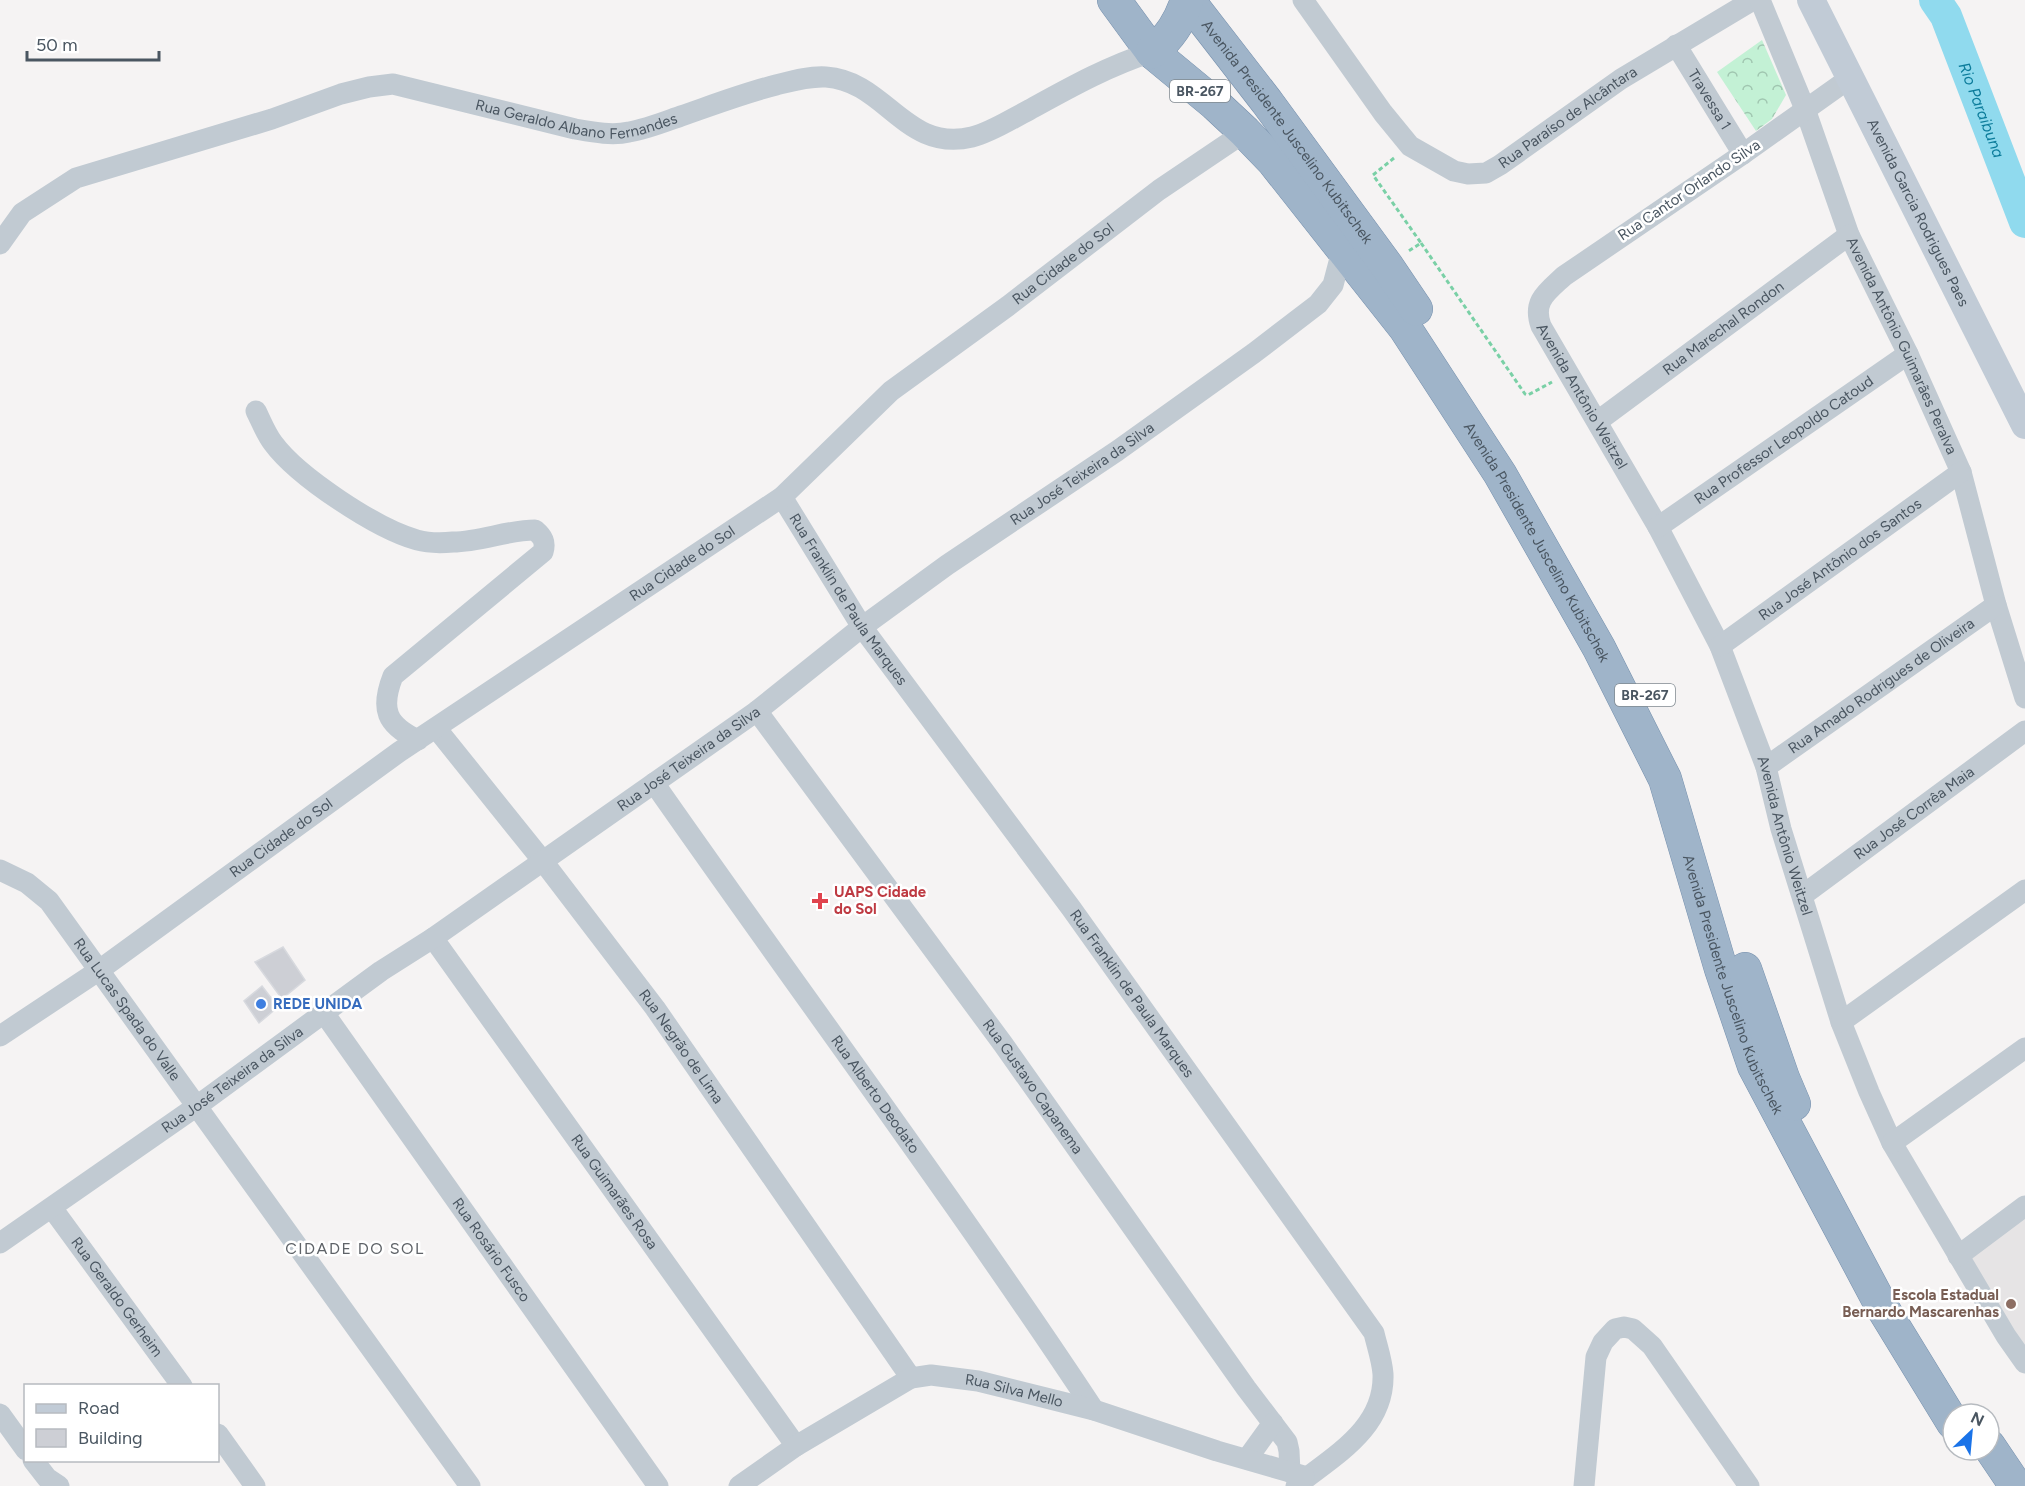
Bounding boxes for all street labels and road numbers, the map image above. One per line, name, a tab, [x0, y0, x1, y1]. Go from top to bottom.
street label: Avenida Presidente Juscelino Kubitschek	[1198, 16, 1377, 248]
street label: Rua Paraíso de Alcântara	[1495, 63, 1640, 172]
street label: Travessa 1	[1684, 66, 1735, 133]
road number: BR-267	[1170, 80, 1230, 102]
street label: Rua Geraldo Albano Fernandes	[474, 96, 680, 143]
street label: Avenida Garcia Rodrigues Paes	[1863, 116, 1973, 309]
street label: Rua Cantor Orlando Silva	[1615, 136, 1763, 244]
street label: Rua Cidade do Sol	[1009, 219, 1117, 308]
street label: Avenida Antônio Guimarães Peralva	[1842, 234, 1961, 457]
street label: Rua Marechal Rondon	[1659, 277, 1787, 379]
street label: Avenida Antônio Weitzel	[1533, 320, 1631, 472]
street label: Rua Professor Leopoldo Catoud	[1691, 372, 1877, 508]
street label: Rua José Teixeira da Silva	[1007, 418, 1158, 529]
street label: Avenida Presidente Juscelino Kubitschek	[1460, 419, 1614, 666]
street label: Rua José Antônio dos Santos	[1755, 495, 1925, 624]
street label: Rua Franklin de Paula Marques	[785, 510, 911, 689]
street label: Rua Cidade do Sol	[626, 522, 738, 605]
street label: Rua Amado Rodrigues de Oliveira	[1785, 614, 1978, 758]
road number: BR-267	[1615, 684, 1675, 706]
street label: Rua José Teixeira da Silva	[614, 703, 764, 815]
street label: Avenida Antônio Weitzel	[1753, 753, 1816, 917]
street label: Rua José Corrêa Maia	[1850, 763, 1978, 863]
street label: Rua Cidade do Sol	[226, 794, 336, 881]
street label: Avenida Presidente Juscelino Kubitschek	[1679, 853, 1787, 1118]
street label: Rua Franklin de Paula Marques	[1066, 906, 1198, 1081]
street label: Rua Lucas Spada do Valle	[70, 935, 184, 1084]
street label: Rua Negrão de Lima	[635, 986, 727, 1107]
street label: Rua Gustavo Capanema	[979, 1016, 1087, 1157]
street label: Rua José Teixeira da Silva	[158, 1022, 306, 1137]
street label: Rua Alberto Deodato	[827, 1032, 924, 1157]
street label: Rua Guimarães Rosa	[567, 1131, 662, 1253]
street label: Rua Rosário Fusco	[448, 1194, 534, 1306]
street label: Rua Geraldo Gerheim	[67, 1234, 166, 1360]
street label: Rua Silva Mello	[964, 1370, 1065, 1411]

